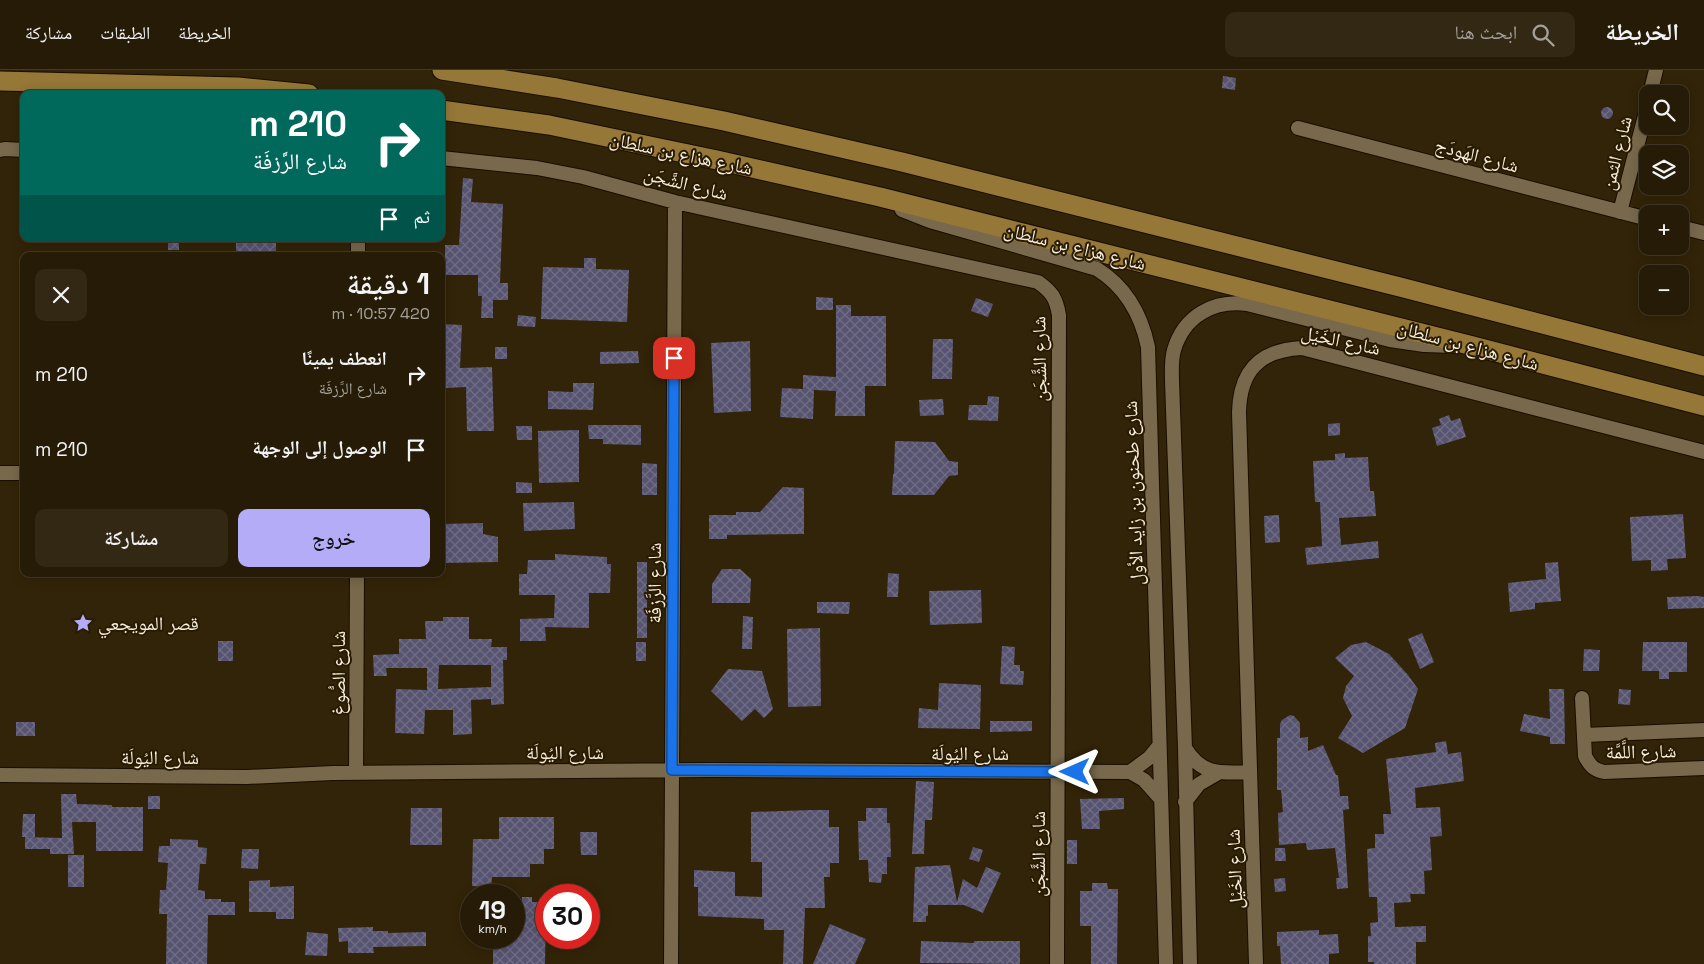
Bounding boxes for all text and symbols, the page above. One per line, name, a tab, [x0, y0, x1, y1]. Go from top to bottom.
search box	[1225, 12, 1575, 57]
text: الخريطة	[1605, 16, 1679, 47]
text: ابحث هنا	[1455, 20, 1517, 45]
text: مشاركة	[25, 21, 72, 44]
text: الطبقات	[100, 21, 150, 44]
text: الخريطة	[178, 21, 231, 44]
icon: search	[1529, 21, 1557, 49]
map controls	[1639, 85, 1689, 315]
button: search	[1639, 85, 1689, 135]
text: 210 m	[249, 102, 347, 146]
icon: right	[365, 110, 430, 175]
street label: شارع الثمن	[1595, 114, 1638, 193]
street label: شارع هزاع بن سلطان	[607, 126, 755, 181]
street label: شارع الهَودَج	[1432, 132, 1521, 179]
button: layers	[1639, 145, 1689, 195]
text: شارع الرَّزفَة	[253, 147, 347, 175]
street label: شارع الشَّجَن	[641, 161, 731, 206]
text: ثم	[413, 204, 430, 229]
icon: arrive	[375, 205, 403, 233]
button: +	[1639, 205, 1689, 255]
street label: شارع هزاع بن سلطان	[1001, 217, 1148, 276]
text: 1 دقيقة	[346, 264, 430, 303]
button: −	[1639, 265, 1689, 315]
button: close	[35, 269, 87, 321]
text: 420 m · 10:57	[332, 303, 430, 324]
street label: شارع هزاع بن سلطان	[1394, 315, 1541, 376]
street label: شارع الشَّجَن	[1026, 316, 1053, 402]
street label: شارع الخَيْل	[1299, 320, 1383, 361]
pin	[653, 337, 695, 379]
icon: arrive	[660, 344, 688, 372]
text: انعطف يمينًا	[302, 346, 387, 371]
icon: right	[402, 361, 430, 389]
text: 210 m	[35, 362, 88, 387]
text: شارع الرَّزفَة	[319, 378, 387, 399]
street label: شارع طحنون بن زايد الأول	[1118, 400, 1149, 586]
text: الوصول إلى الوجهة	[252, 435, 387, 460]
icon: arrive	[402, 436, 430, 464]
text: 210 m	[35, 437, 88, 462]
button: مشاركة	[35, 509, 228, 567]
button: خروج	[238, 509, 430, 567]
street label: شارع الرَّزفَة	[642, 542, 667, 624]
place label: قصر المويجعي	[98, 611, 199, 639]
place icon: قصر المويجعي	[72, 612, 94, 634]
street label: شارع الصُّوغ	[326, 631, 351, 715]
street label: شارع اللَّمَّة	[1605, 738, 1677, 765]
street label: شارع اليُولَة	[526, 740, 604, 765]
street label: شارع اليُولَة	[931, 741, 1009, 766]
street label: شارع اليُولَة	[121, 745, 199, 770]
position arrow	[1048, 745, 1100, 797]
street label: شارع الشَّجَن	[1026, 811, 1051, 897]
street label: شارع الخَيْل	[1221, 828, 1248, 910]
speed limit sign: 30	[535, 884, 600, 949]
text: 19	[479, 894, 506, 926]
text: km/h	[478, 921, 507, 937]

